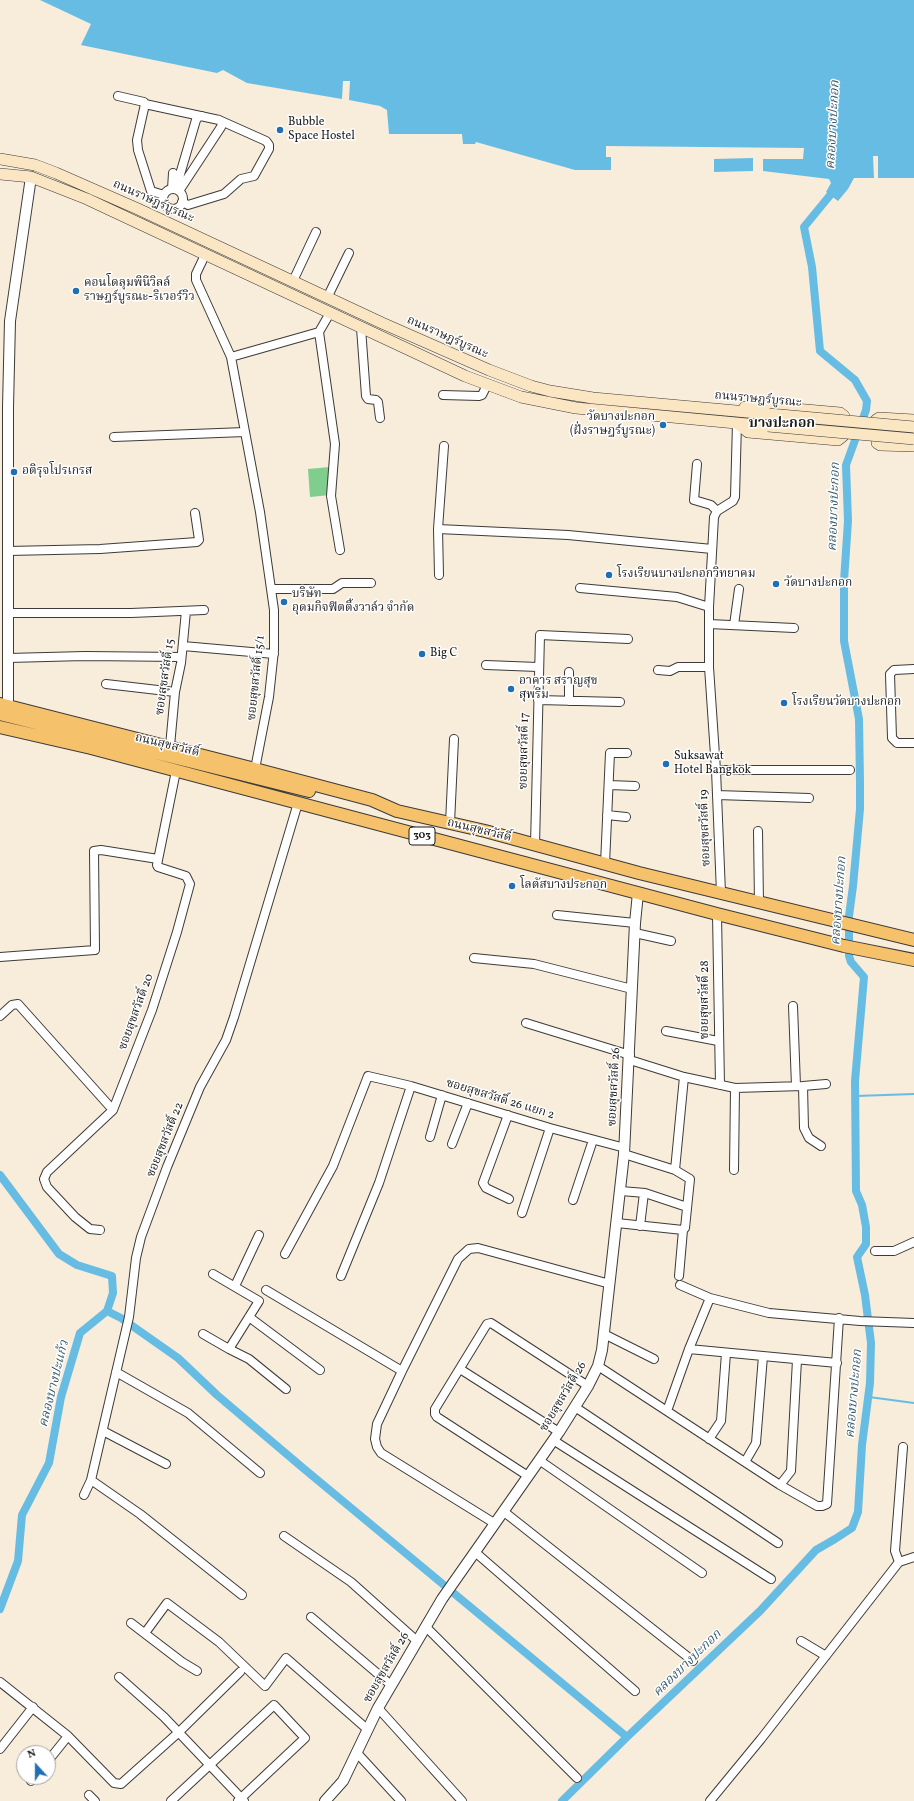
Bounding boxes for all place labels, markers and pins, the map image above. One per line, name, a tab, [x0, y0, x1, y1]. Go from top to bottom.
place label: Bubble Space Hostel	[288, 116, 355, 144]
marker: Bubble Space Hostel	[275, 125, 285, 135]
place label: คอนโดลุมพินีวิลล์ ราษฎร์บูรณะ-ริเวอร์วิว	[84, 277, 195, 305]
marker: คอนโดลุมพินีวิลล์ ราษฎร์บูรณะ-ริเวอร์วิว	[71, 286, 81, 296]
place label: วัดบางปะกอก (ฝั่งราษฎร์บูรณะ)	[570, 411, 655, 439]
marker: วัดบางปะกอก (ฝั่งราษฎร์บูรณะ)	[658, 420, 668, 430]
place label: อติรุจโปรเกรส	[22, 465, 92, 479]
marker: อติรุจโปรเกรส	[9, 467, 19, 477]
place label: โรงเรียนบางปะกอกวิทยาคม	[617, 568, 756, 582]
marker: โรงเรียนบางปะกอกวิทยาคม	[604, 570, 614, 580]
place label: วัดบางปะกอก	[784, 577, 852, 591]
marker: วัดบางปะกอก	[771, 579, 781, 589]
place label: บริษัท อุดมกิจฟิตติ้งวาล์ว จำกัด	[292, 588, 414, 616]
marker: บริษัท อุดมกิจฟิตติ้งวาล์ว จำกัด	[279, 597, 289, 607]
place label: Big C	[430, 647, 457, 661]
marker: Big C	[417, 649, 427, 659]
place label: อาคาร สราญสุข สุพรีม	[519, 675, 598, 703]
marker: อาคาร สราญสุข สุพรีม	[506, 684, 516, 694]
place label: โรงเรียนวัดบางปะกอก	[792, 696, 901, 710]
marker: โรงเรียนวัดบางปะกอก	[779, 698, 789, 708]
place label: Suksawat Hotel Bangkok	[674, 750, 751, 778]
marker: Suksawat Hotel Bangkok	[661, 759, 671, 769]
place label: โลตัสบางประกอก	[520, 879, 607, 893]
marker: โลตัสบางประกอก	[507, 881, 517, 891]

